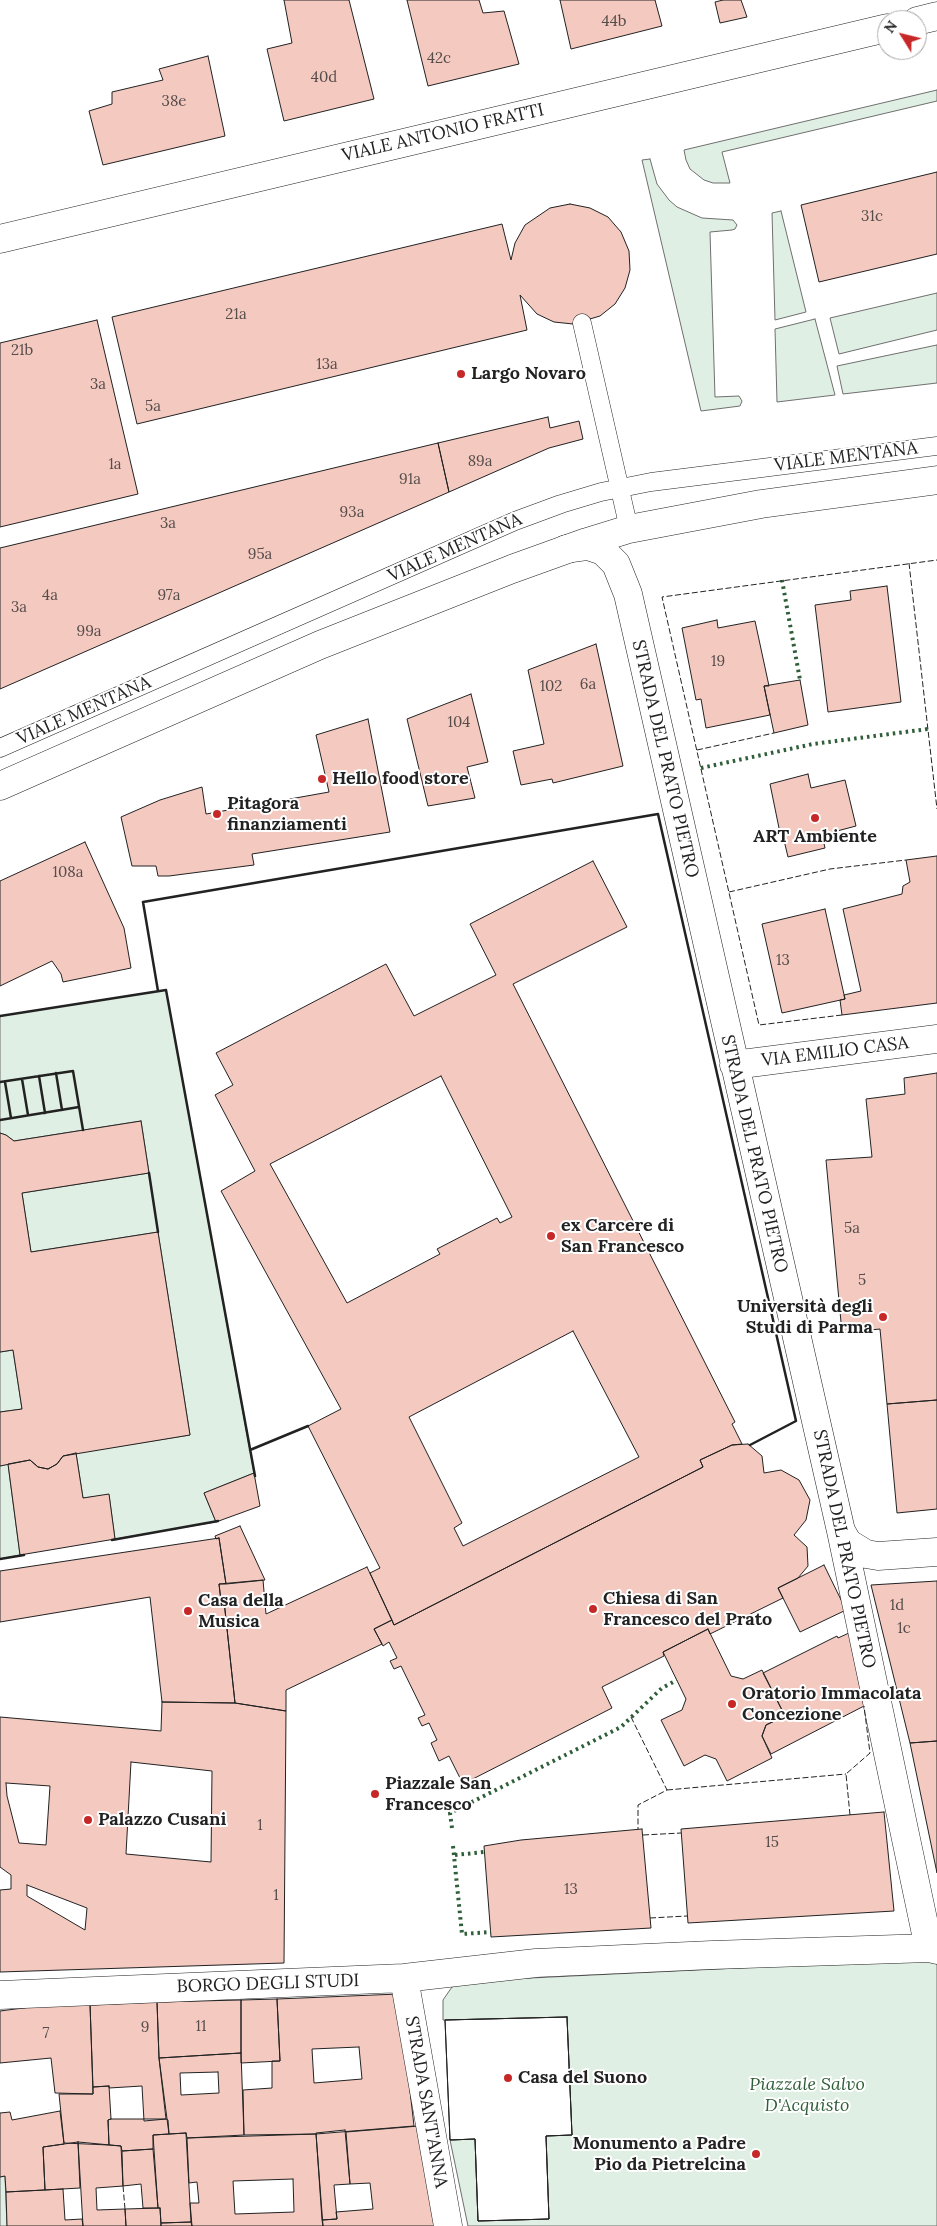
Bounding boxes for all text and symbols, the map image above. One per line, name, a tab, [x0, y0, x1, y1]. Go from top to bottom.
north arrow	[877, 10, 927, 60]
house number: 44b	[602, 13, 626, 31]
text: N	[880, 17, 901, 36]
house number: 42c	[427, 50, 451, 68]
house number: 40d	[311, 69, 337, 87]
house number: 38e	[162, 93, 186, 111]
street label: VIALE ANTONIO FRATTI	[340, 99, 546, 167]
house number: 31c	[861, 208, 883, 226]
house number: 21a	[225, 306, 247, 324]
house number: 21b	[11, 342, 33, 360]
house number: 13a	[316, 356, 338, 374]
place label: Largo Novaro	[471, 363, 586, 385]
marker: Largo Novaro	[455, 368, 467, 380]
house number: 3a	[90, 376, 106, 394]
house number: 5a	[145, 398, 161, 416]
street label: VIALE MENTANA	[773, 437, 919, 477]
house number: 89a	[468, 453, 492, 471]
house number: 1a	[108, 456, 122, 474]
house number: 91a	[399, 471, 421, 489]
house number: 93a	[340, 504, 364, 522]
street label: VIALE MENTANA	[385, 509, 525, 587]
house number: 3a	[160, 515, 176, 533]
house number: 95a	[248, 546, 272, 564]
house number: 4a	[42, 587, 58, 605]
house number: 97a	[158, 587, 180, 605]
house number: 3a	[11, 599, 27, 617]
house number: 99a	[76, 623, 102, 641]
street label: STRADA DEL PRATO PIETRO	[627, 638, 703, 880]
house number: 19	[711, 653, 725, 671]
street label: VIALE MENTANA	[14, 672, 154, 750]
house number: 6a	[580, 676, 596, 694]
house number: 102	[540, 678, 562, 696]
house number: 104	[448, 714, 470, 732]
place label: Hello food store	[332, 768, 469, 790]
marker: Hello food store	[316, 773, 328, 785]
place label: Pitagora finanziamenti	[227, 793, 347, 836]
marker: Pitagora finanziamenti	[211, 808, 223, 820]
marker: ART Ambiente	[809, 812, 821, 824]
place label: ART Ambiente	[753, 826, 877, 848]
house number: 108a	[53, 864, 83, 882]
house number: 13	[776, 952, 790, 970]
street label: VIA EMILIO CASA	[760, 1032, 910, 1072]
street label: STRADA DEL PRATO PIETRO	[716, 1033, 792, 1275]
place label: ex Carcere di San Francesco	[561, 1215, 684, 1258]
house number: 5a	[844, 1220, 860, 1238]
marker: ex Carcere di San Francesco	[545, 1230, 557, 1242]
house number: 5	[858, 1272, 866, 1290]
place label: Università degli Studi di Parma	[737, 1296, 873, 1338]
marker: Università degli Studi di Parma	[877, 1311, 889, 1323]
street label: STRADA DEL PRATO PIETRO	[808, 1428, 880, 1670]
place label: Chiesa di San Francesco del Prato	[603, 1588, 772, 1630]
place label: Casa della Musica	[198, 1590, 284, 1632]
house number: 1d	[890, 1597, 904, 1615]
marker: Chiesa di San Francesco del Prato	[587, 1603, 599, 1615]
marker: Casa della Musica	[182, 1605, 194, 1617]
house number: 1c	[897, 1620, 911, 1638]
place label: Oratorio Immacolata Concezione	[742, 1683, 921, 1726]
marker: Oratorio Immacolata Concezione	[726, 1698, 738, 1710]
place label: Piazzale San Francesco	[385, 1773, 491, 1816]
marker: Piazzale San Francesco	[369, 1788, 381, 1800]
place label: Palazzo Cusani	[98, 1809, 226, 1831]
marker: Palazzo Cusani	[82, 1814, 94, 1826]
house number: 1	[257, 1817, 263, 1835]
house number: 15	[765, 1834, 779, 1852]
house number: 13	[564, 1881, 578, 1899]
house number: 1	[273, 1887, 279, 1905]
street label: BORGO DEGLI STUDI	[176, 1970, 360, 1998]
street label: STRADA SANT'ANNA	[400, 2015, 452, 2189]
house number: 11	[196, 2018, 206, 2036]
house number: 9	[141, 2019, 149, 2037]
house number: 7	[43, 2025, 49, 2043]
place label: Casa del Suono	[518, 2067, 647, 2089]
marker: Casa del Suono	[502, 2072, 514, 2084]
park label: Piazzale Salvo D'Acquisto	[749, 2074, 865, 2116]
place label: Monumento a Padre Pio da Pietrelcina	[572, 2133, 746, 2176]
marker: Monumento a Padre Pio da Pietrelcina	[750, 2148, 762, 2160]

